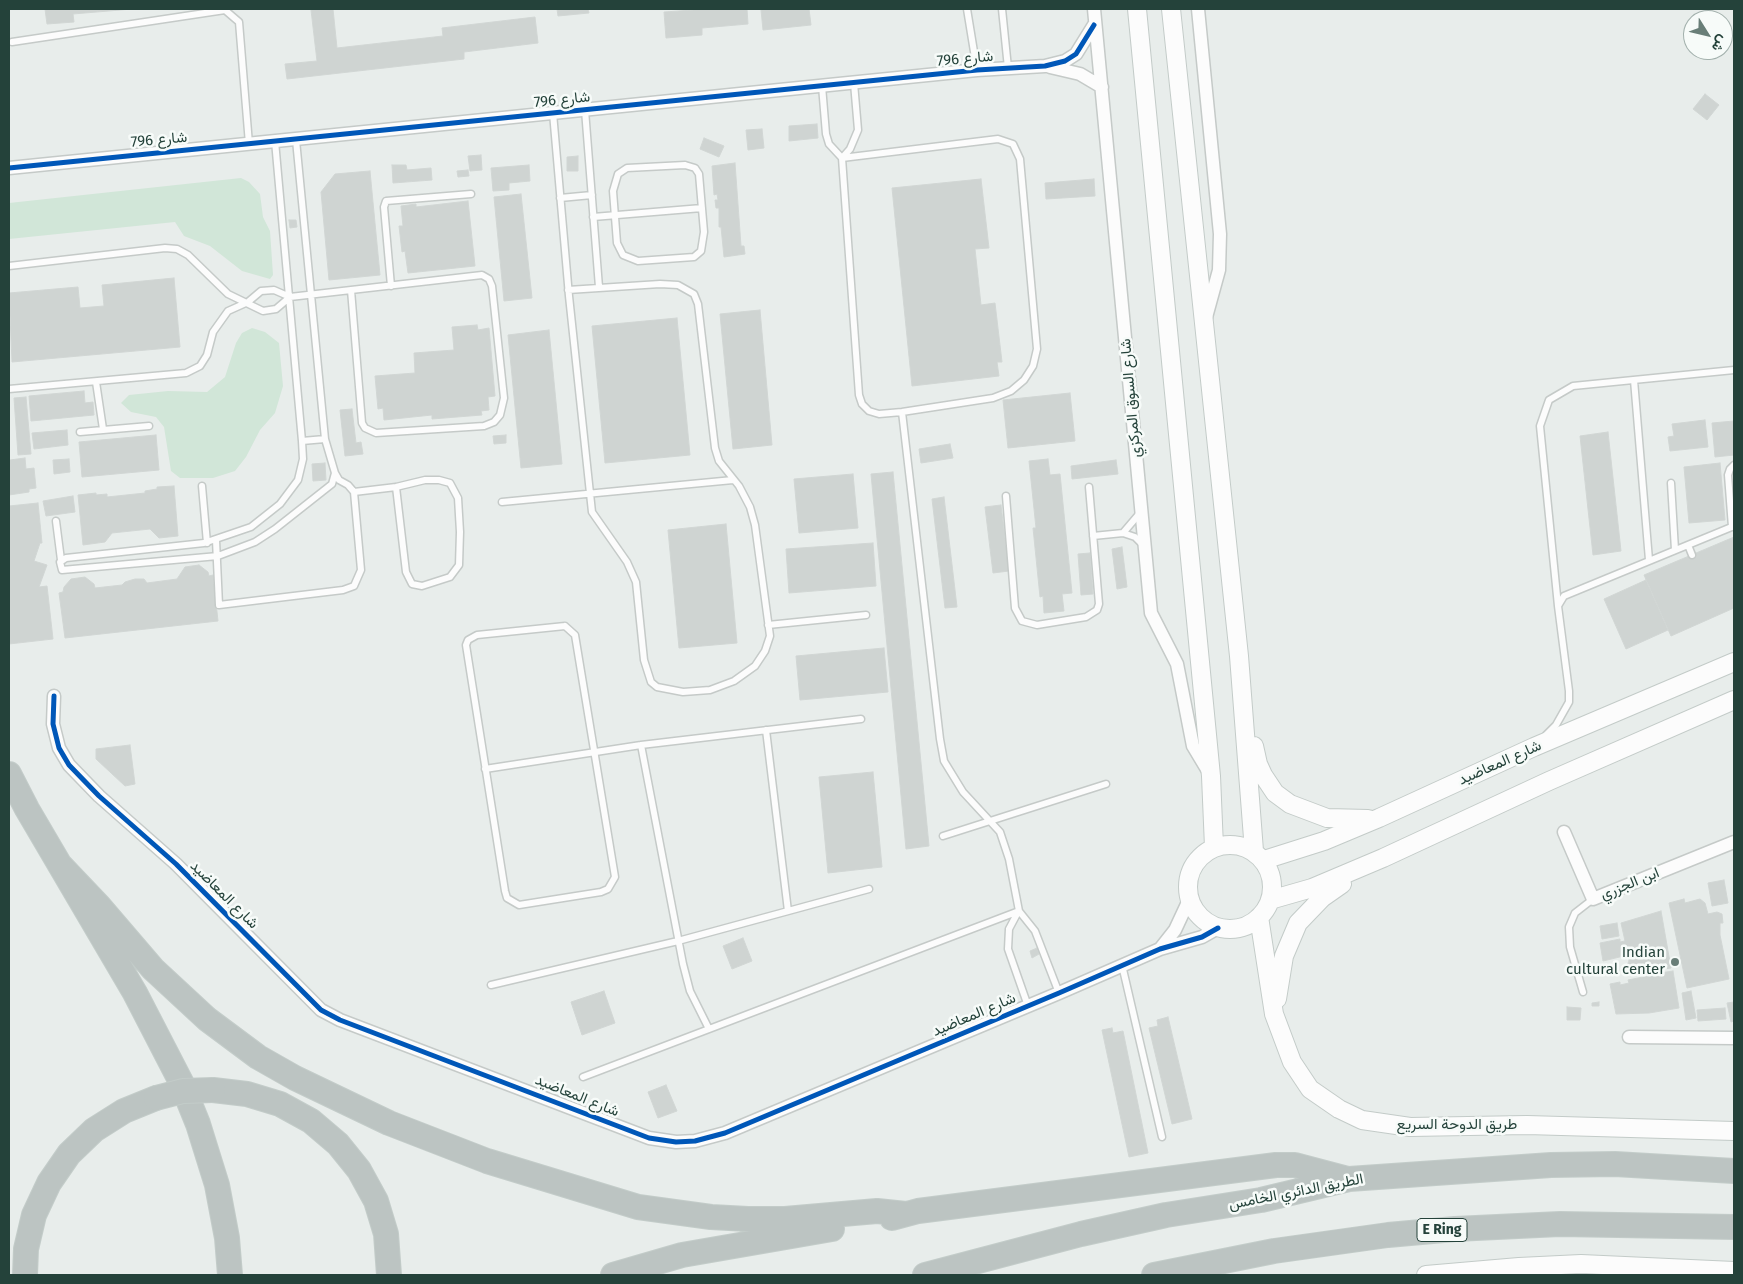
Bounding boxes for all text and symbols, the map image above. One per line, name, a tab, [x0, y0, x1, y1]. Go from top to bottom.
north arrow	[1683, 10, 1733, 60]
text: ش	[1708, 32, 1732, 55]
street label: شارع 796	[936, 48, 994, 70]
street label: شارع 796	[533, 88, 591, 112]
street label: شارع 796	[130, 129, 188, 151]
street label: شارع السوق المركزي	[1117, 338, 1145, 458]
street label: شارع المعاضيد	[1456, 737, 1544, 789]
street label: شارع المعاضيد	[186, 857, 262, 933]
street label: ابن الجزري	[1598, 864, 1662, 904]
place label: Indian cultural center	[1566, 944, 1665, 979]
marker: Indian cultural center	[1669, 956, 1681, 968]
street label: شارع المعاضيد	[930, 989, 1018, 1041]
street label: شارع المعاضيد	[532, 1071, 622, 1121]
street label: طريق الدوحة السريع	[1397, 1116, 1517, 1134]
street label: الطريق الدائري الخامس	[1227, 1170, 1365, 1214]
road number: E Ring	[1417, 1218, 1467, 1242]

